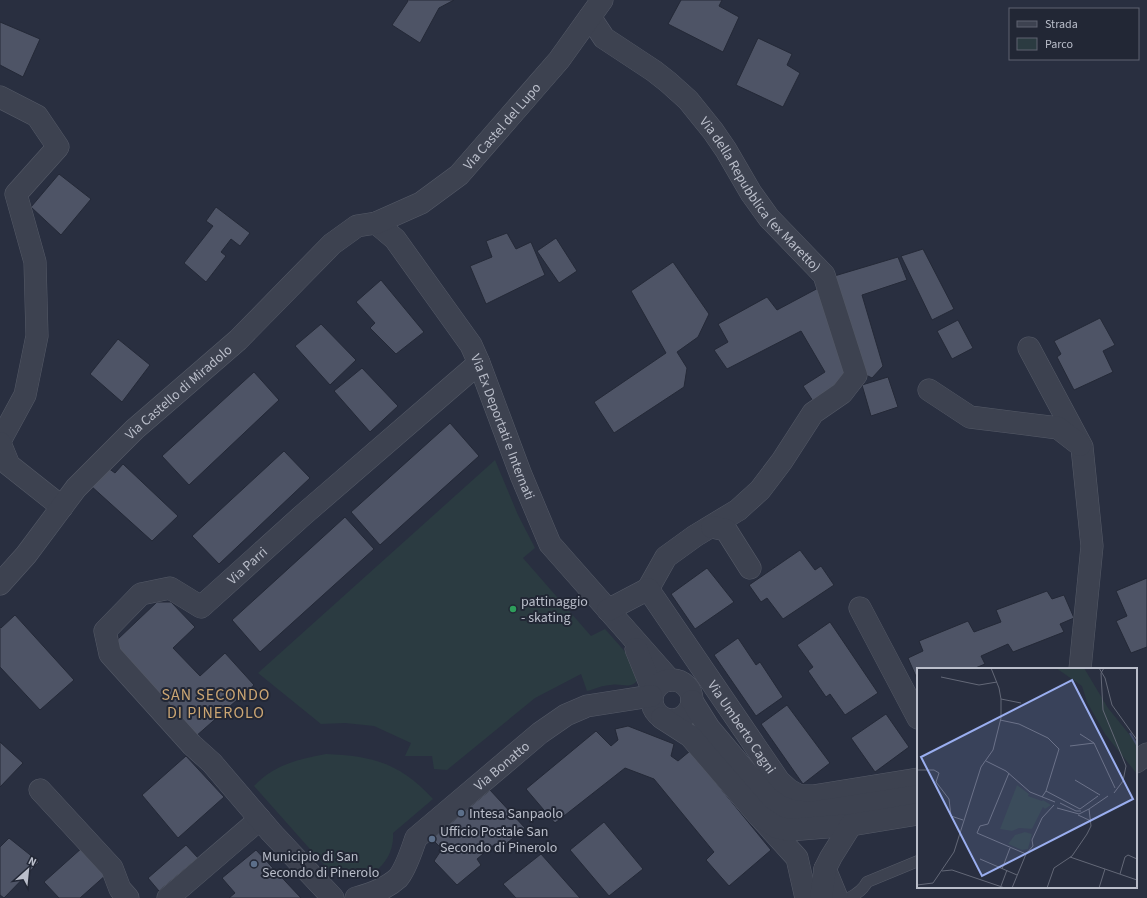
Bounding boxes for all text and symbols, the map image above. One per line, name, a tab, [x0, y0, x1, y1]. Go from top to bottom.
legend	[1009, 8, 1139, 60]
text: Strada	[1045, 16, 1078, 33]
text: Parco	[1045, 36, 1073, 53]
street label: Via Castel del Lupo	[459, 79, 546, 175]
street label: Via della Repubblica (ex Maretto)	[694, 113, 825, 277]
street label: Via Castello di Miradolo	[121, 340, 237, 445]
street label: Via Ex Deportati e Internati	[465, 351, 539, 503]
street label: Via Parri	[223, 543, 272, 590]
place label: pattinaggio - skating	[521, 592, 588, 628]
marker: pattinaggio - skating	[508, 604, 518, 614]
inset map	[917, 668, 1137, 888]
street label: Via Umberto Cagni	[702, 677, 780, 778]
district label: SAN SECONDO DI PINEROLO	[162, 684, 270, 724]
street label: Via Bonatto	[470, 737, 534, 796]
place label: Intesa Sanpaolo	[469, 804, 563, 824]
marker: Intesa Sanpaolo	[456, 808, 466, 818]
place label: Ufficio Postale San Secondo di Pinerolo	[440, 822, 557, 858]
marker: Ufficio Postale San Secondo di Pinerolo	[427, 834, 437, 844]
place label: Municipio di San Secondo di Pinerolo	[262, 847, 379, 883]
north arrow	[8, 850, 48, 890]
text: N	[26, 853, 39, 870]
marker: Municipio di San Secondo di Pinerolo	[249, 859, 259, 869]

